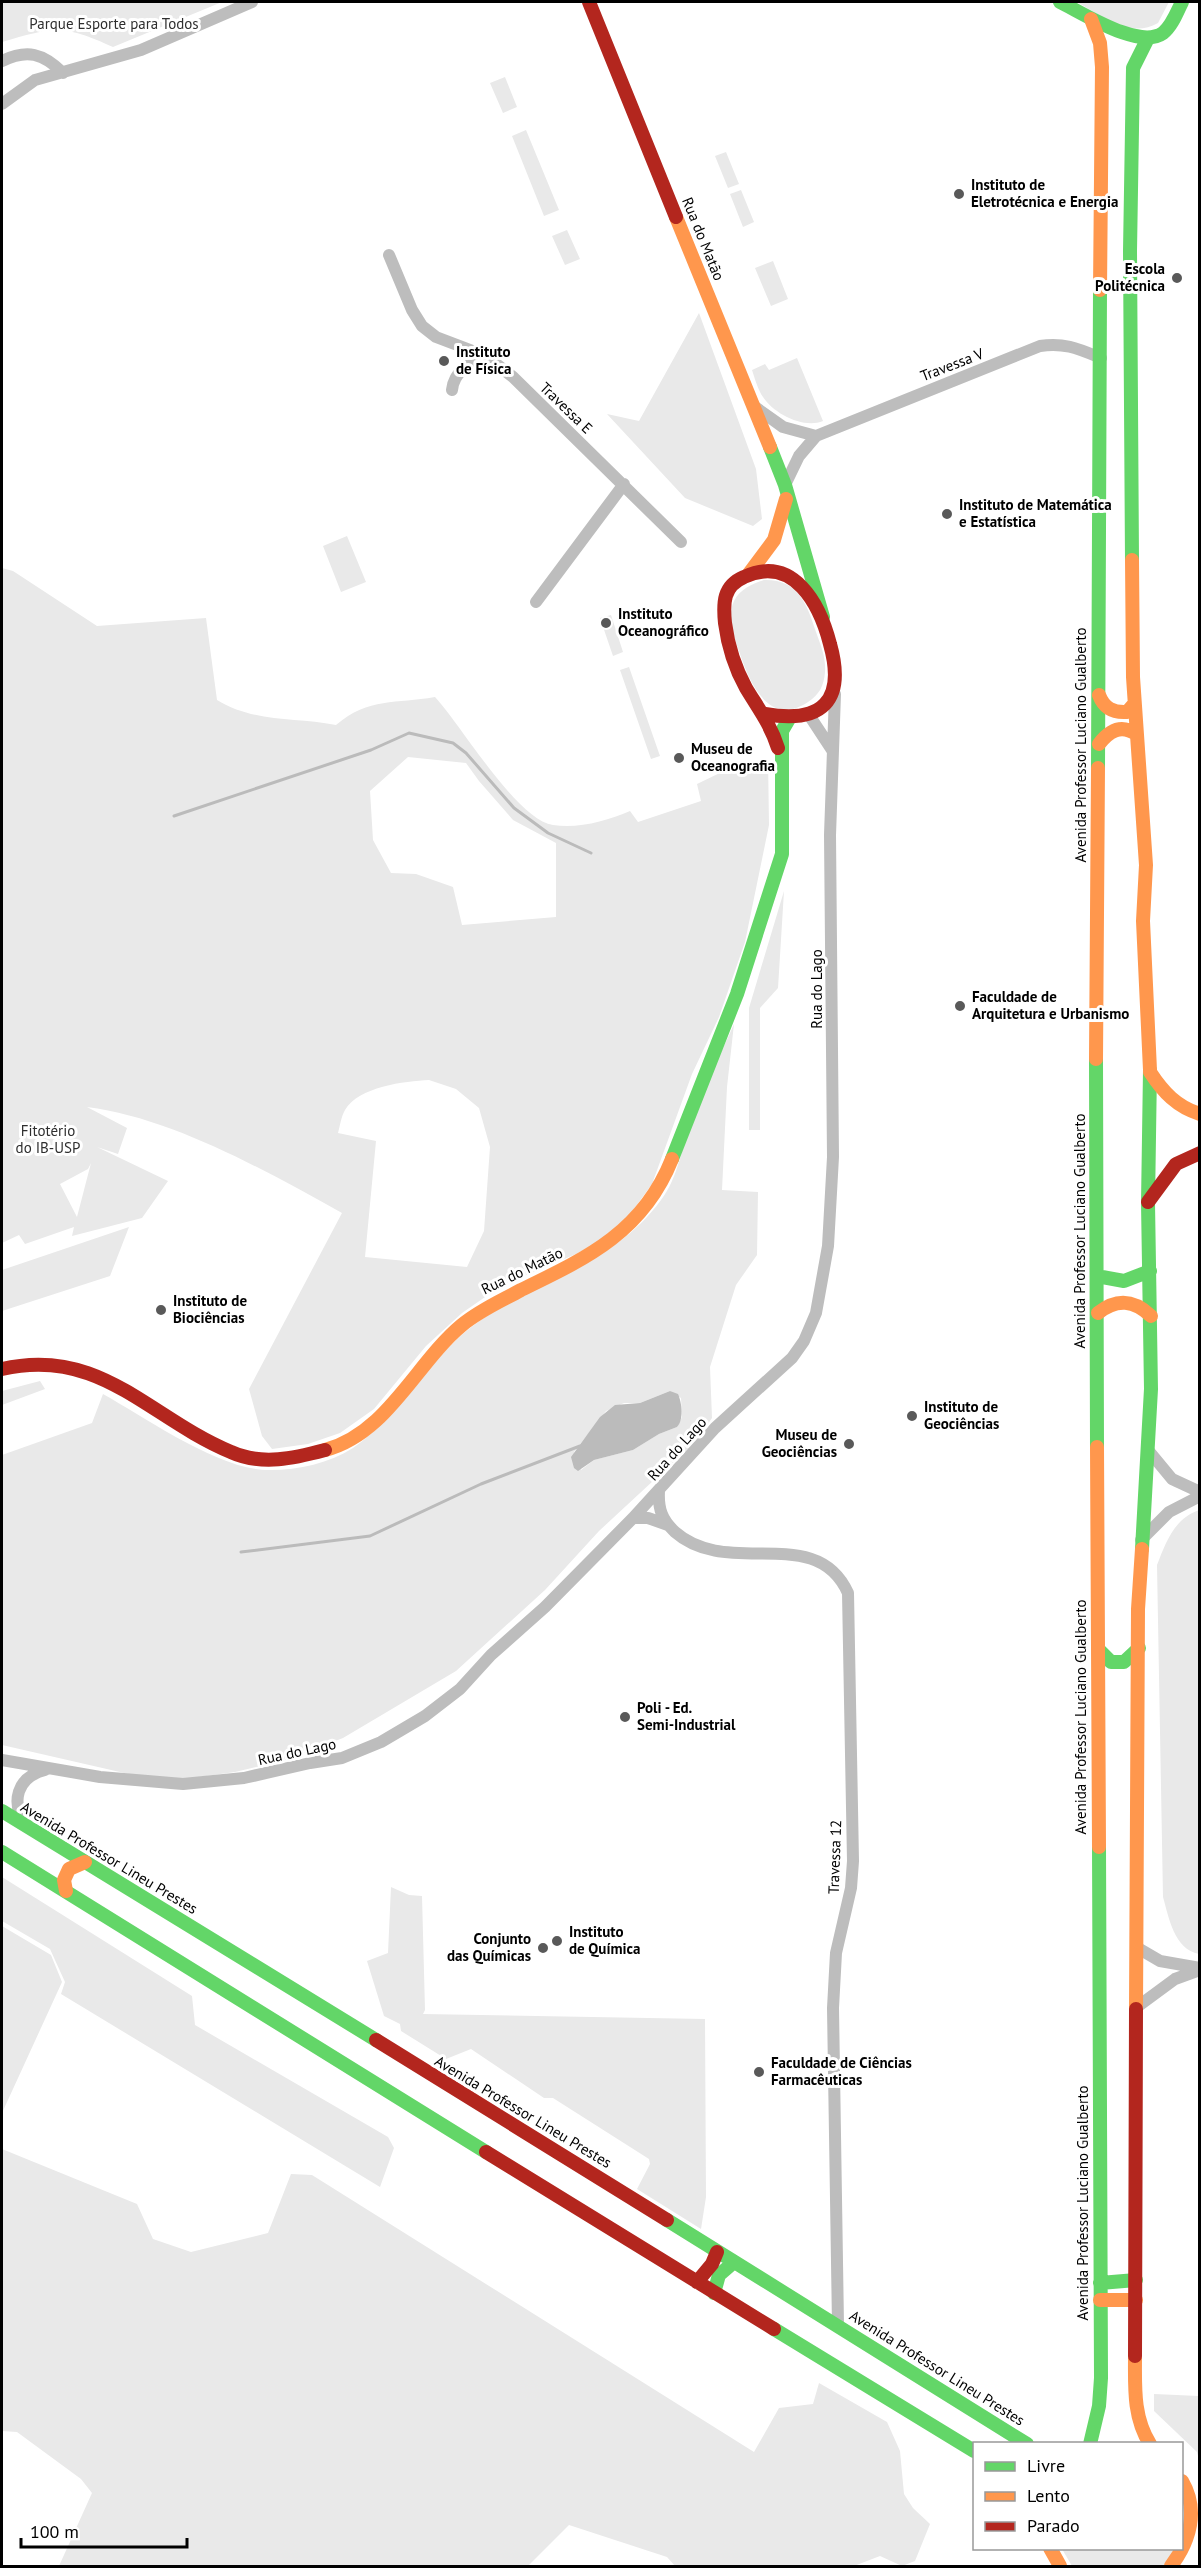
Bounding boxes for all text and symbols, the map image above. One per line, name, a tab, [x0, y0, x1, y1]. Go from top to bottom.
park label: Parque Esporte para Todos	[29, 14, 199, 33]
place label: Instituto de Eletrotécnica e Energia	[971, 175, 1118, 211]
marker: Instituto de Eletrotécnica e Energia	[952, 187, 966, 201]
street label: Rua do Matão	[678, 194, 729, 283]
place label: Escola Politécnica	[1095, 259, 1165, 295]
marker: Escola Politécnica	[1170, 271, 1184, 285]
place label: Instituto de Física	[456, 342, 511, 378]
street label: Travessa V	[918, 344, 987, 385]
marker: Instituto de Física	[437, 354, 451, 368]
street label: Travessa E	[536, 378, 597, 437]
place label: Instituto de Matemática e Estatística	[959, 495, 1112, 531]
marker: Instituto de Matemática e Estatística	[940, 507, 954, 521]
place label: Instituto Oceanográfico	[618, 604, 709, 640]
marker: Instituto Oceanográfico	[599, 616, 613, 630]
street label: Avenida Professor Luciano Gualberto	[1071, 628, 1090, 862]
place label: Museu de Oceanografia	[691, 739, 775, 775]
marker: Museu de Oceanografia	[672, 751, 686, 765]
street label: Rua do Lago	[807, 949, 826, 1029]
place label: Faculdade de Arquitetura e Urbanismo	[972, 987, 1129, 1023]
marker: Faculdade de Arquitetura e Urbanismo	[953, 999, 967, 1013]
street label: Avenida Professor Luciano Gualberto	[1070, 1114, 1089, 1348]
park label: Fitotério do IB-USP	[16, 1121, 80, 1157]
street label: Rua do Matão	[478, 1243, 566, 1298]
place label: Instituto de Biociências	[173, 1291, 247, 1327]
marker: Instituto de Biociências	[154, 1303, 168, 1317]
place label: Instituto de Geociências	[924, 1397, 999, 1433]
marker: Instituto de Geociências	[905, 1409, 919, 1423]
street label: Rua do Lago	[643, 1413, 710, 1485]
place label: Museu de Geociências	[762, 1425, 837, 1461]
marker: Museu de Geociências	[842, 1437, 856, 1451]
street label: Avenida Professor Luciano Gualberto	[1071, 1600, 1090, 1834]
place label: Poli - Ed. Semi-Industrial	[637, 1698, 736, 1734]
marker: Poli - Ed. Semi-Industrial	[618, 1710, 632, 1724]
street label: Rua do Lago	[256, 1734, 338, 1769]
street label: Avenida Professor Lineu Prestes	[17, 1797, 201, 1918]
street label: Travessa 12	[824, 1819, 845, 1894]
place label: Instituto de Química	[569, 1922, 641, 1958]
place label: Conjunto das Químicas	[447, 1929, 531, 1965]
marker: Instituto de Química	[550, 1934, 564, 1948]
marker: Conjunto das Químicas	[536, 1941, 550, 1955]
street label: Avenida Professor Lineu Prestes	[431, 2051, 615, 2172]
place label: Faculdade de Ciências Farmacêuticas	[771, 2053, 912, 2089]
marker: Faculdade de Ciências Farmacêuticas	[752, 2065, 766, 2079]
street label: Avenida Professor Luciano Gualberto	[1073, 2086, 1092, 2320]
street label: Avenida Professor Lineu Prestes	[846, 2306, 1028, 2429]
legend	[973, 2442, 1183, 2550]
text: Livre	[1027, 2454, 1065, 2477]
text: Lento	[1027, 2484, 1070, 2507]
scale bar	[21, 2511, 188, 2549]
text: Parado	[1027, 2514, 1080, 2537]
text: 100 m	[30, 2520, 79, 2543]

